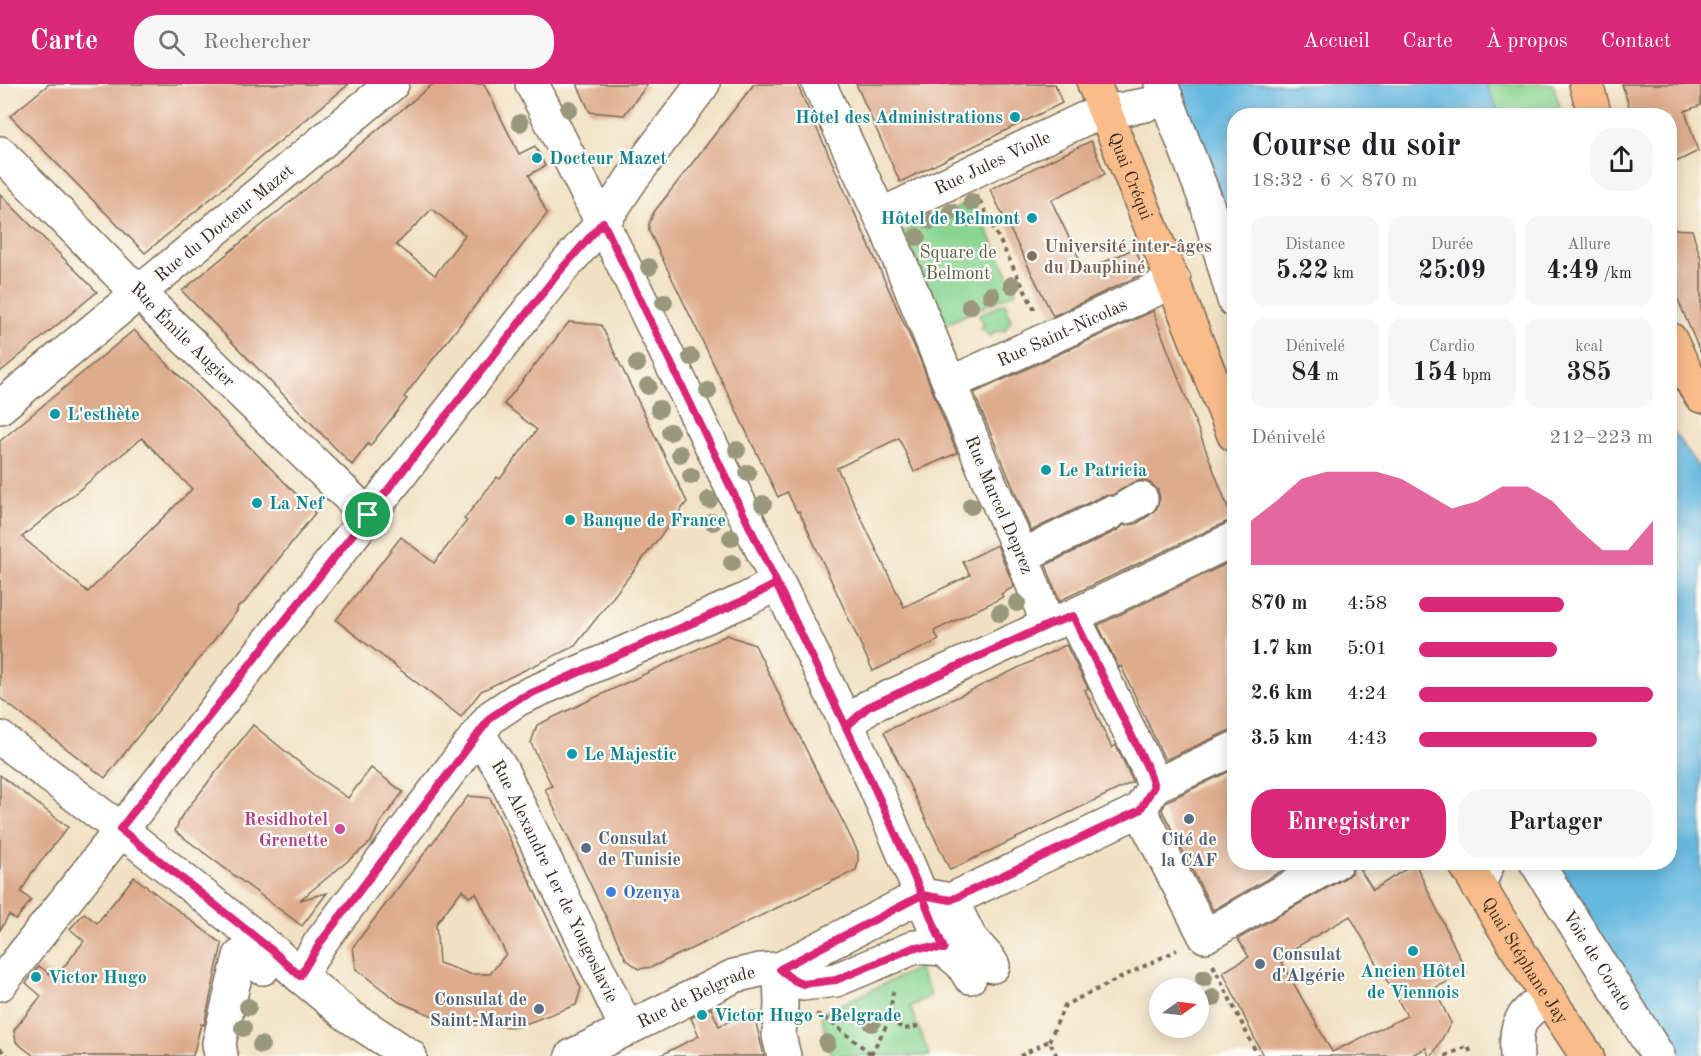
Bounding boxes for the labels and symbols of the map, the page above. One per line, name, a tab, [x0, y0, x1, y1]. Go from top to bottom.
place label: Hôtel des Administrations	[795, 109, 1003, 127]
marker: Hôtel des Administrations	[1008, 110, 1022, 124]
street label: Rue Jules Violle	[932, 128, 1053, 198]
street label: Quai Créqui	[1104, 130, 1155, 223]
place label: Docteur Mazet	[549, 150, 667, 168]
marker: Docteur Mazet	[530, 151, 544, 165]
street label: Rue du Docteur Mazet	[152, 161, 297, 286]
place label: Hôtel de Belmont	[880, 210, 1020, 228]
marker: Hôtel de Belmont	[1025, 211, 1039, 225]
place label: Université inter-âges du Dauphiné	[1044, 238, 1212, 277]
park label: Square de Belmont	[919, 244, 997, 283]
marker: Université inter-âges du Dauphiné	[1025, 249, 1039, 263]
street label: Rue Émile Augier	[128, 279, 238, 391]
street label: Rue Saint-Nicolas	[995, 296, 1130, 371]
place label: L'esthète	[67, 406, 140, 424]
marker: L'esthète	[48, 407, 62, 421]
street label: Rue Marcel Deprez	[962, 433, 1036, 577]
place label: Le Patricia	[1058, 462, 1147, 480]
marker: Le Patricia	[1039, 463, 1053, 477]
pin	[342, 489, 393, 540]
place label: La Nef	[269, 495, 325, 513]
marker: La Nef	[250, 496, 264, 510]
place label: Banque de France	[582, 512, 726, 530]
marker: Banque de France	[563, 513, 577, 527]
place label: Le Majestic	[584, 746, 677, 764]
marker: Le Majestic	[565, 747, 579, 761]
street label: Rue Alexandre 1er de Yougoslavie	[488, 757, 621, 1006]
place label: Residhotel Grenette	[244, 811, 328, 850]
marker: Cité de la CAF	[1182, 812, 1196, 826]
marker: Residhotel Grenette	[333, 822, 347, 836]
place label: Consulat de Tunisie	[598, 830, 681, 869]
place label: Cité de la CAF	[1161, 831, 1217, 870]
marker: Consulat de Tunisie	[579, 841, 593, 855]
place label: Ozenya	[623, 884, 681, 902]
marker: Ozenya	[604, 885, 618, 899]
street label: Quai Stéphane Jay	[1478, 895, 1571, 1028]
street label: Voie de Corato	[1559, 907, 1635, 1014]
marker: Ancien Hôtel de Viennois	[1406, 944, 1420, 958]
place label: Consulat d'Algérie	[1272, 946, 1345, 985]
marker: Consulat d'Algérie	[1253, 957, 1267, 971]
street label: Rue de Belgrade	[635, 963, 757, 1032]
place label: Ancien Hôtel de Viennois	[1360, 963, 1466, 1002]
place label: Victor Hugo	[48, 969, 147, 987]
marker: Victor Hugo	[29, 970, 43, 984]
north arrow	[1149, 978, 1209, 1038]
place label: Consulat de Saint-Marin	[430, 991, 527, 1030]
marker: Consulat de Saint-Marin	[532, 1002, 546, 1016]
place label: Victor Hugo - Belgrade	[714, 1007, 901, 1025]
marker: Victor Hugo - Belgrade	[695, 1008, 709, 1022]

